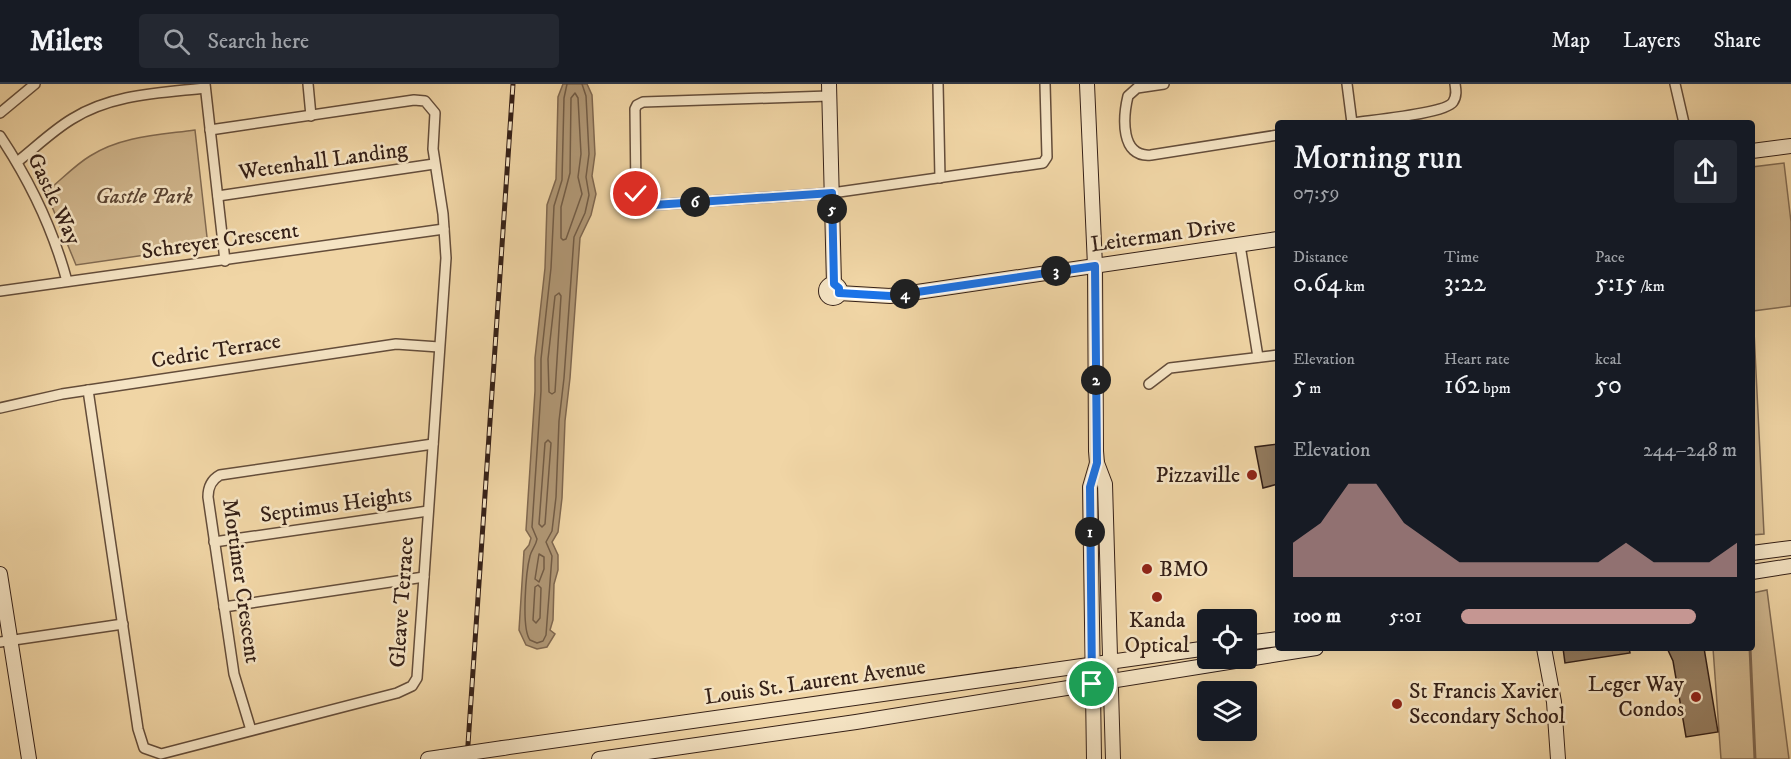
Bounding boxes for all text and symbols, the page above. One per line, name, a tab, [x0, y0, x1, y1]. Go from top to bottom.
search box	[139, 14, 559, 68]
text: Milers	[30, 24, 103, 59]
icon: search	[160, 25, 193, 58]
text: Search here	[208, 28, 309, 55]
text: Map	[1551, 28, 1590, 54]
text: Layers	[1623, 28, 1681, 54]
text: Share	[1714, 28, 1761, 54]
street label: Wetenhall Landing	[236, 136, 409, 186]
text: Morning run	[1293, 138, 1462, 179]
button: share	[1674, 140, 1737, 203]
street label: Gastle Way	[21, 149, 87, 250]
pin	[610, 168, 661, 219]
icon: check	[619, 177, 652, 210]
text: 07:59	[1293, 181, 1339, 206]
park label: Gastle Park	[95, 183, 194, 210]
pin: 6	[680, 187, 710, 217]
text: 6	[691, 192, 699, 212]
pin: 5	[817, 194, 847, 224]
text: 5	[828, 199, 836, 219]
street label: Leiterman Drive	[1089, 211, 1237, 259]
street label: Schreyer Crescent	[140, 217, 300, 265]
text: Distance	[1293, 247, 1348, 267]
text: Time	[1444, 247, 1479, 267]
text: Pace	[1595, 247, 1625, 267]
pin: 3	[1041, 256, 1071, 286]
text: 3	[1053, 261, 1059, 281]
text: 0.64	[1293, 267, 1342, 300]
text: 3:22	[1444, 267, 1486, 300]
text: 5:15	[1595, 267, 1637, 300]
text: km	[1342, 276, 1365, 296]
text: /km	[1637, 276, 1665, 296]
pin: 4	[890, 279, 920, 309]
text: 4	[900, 284, 910, 304]
street label: Cedric Terrace	[149, 327, 283, 375]
text: Elevation	[1293, 349, 1355, 369]
text: Heart rate	[1444, 349, 1510, 369]
text: kcal	[1595, 349, 1621, 369]
pin: 2	[1081, 365, 1111, 395]
text: 5	[1293, 369, 1306, 402]
text: 162	[1444, 369, 1480, 402]
text: 50	[1595, 369, 1622, 402]
text: 2	[1092, 370, 1100, 390]
text: m	[1306, 378, 1321, 398]
text: bpm	[1480, 378, 1511, 398]
text: Elevation	[1293, 438, 1370, 463]
text: 244–248 m	[1643, 438, 1737, 463]
place label: Pizzaville	[1156, 462, 1240, 489]
marker: Pizzaville	[1245, 468, 1259, 482]
street label: Septimus Heights	[258, 481, 414, 529]
street label: Mortimer Crescent	[216, 497, 266, 665]
pin: 1	[1075, 517, 1105, 547]
text: 1	[1087, 522, 1093, 542]
street label: Gleave Terrace	[384, 535, 420, 669]
place label: BMO	[1159, 556, 1208, 583]
marker: BMO	[1140, 562, 1154, 576]
marker: Kanda Optical	[1150, 590, 1164, 604]
text: 100 m	[1293, 604, 1341, 629]
text: 5:01	[1389, 604, 1422, 629]
place label: Kanda Optical	[1125, 607, 1190, 659]
map controls	[1197, 609, 1257, 741]
button: locate	[1197, 609, 1257, 669]
street label: Louis St. Laurent Avenue	[703, 653, 927, 711]
pin	[1066, 658, 1117, 709]
icon: arrive	[1075, 667, 1108, 700]
place label: Leger Way Condos	[1588, 671, 1685, 723]
place label: St Francis Xavier Secondary School	[1409, 678, 1566, 730]
button: layers	[1197, 681, 1257, 741]
marker: Leger Way Condos	[1689, 690, 1703, 704]
marker: St Francis Xavier Secondary School	[1390, 697, 1404, 711]

